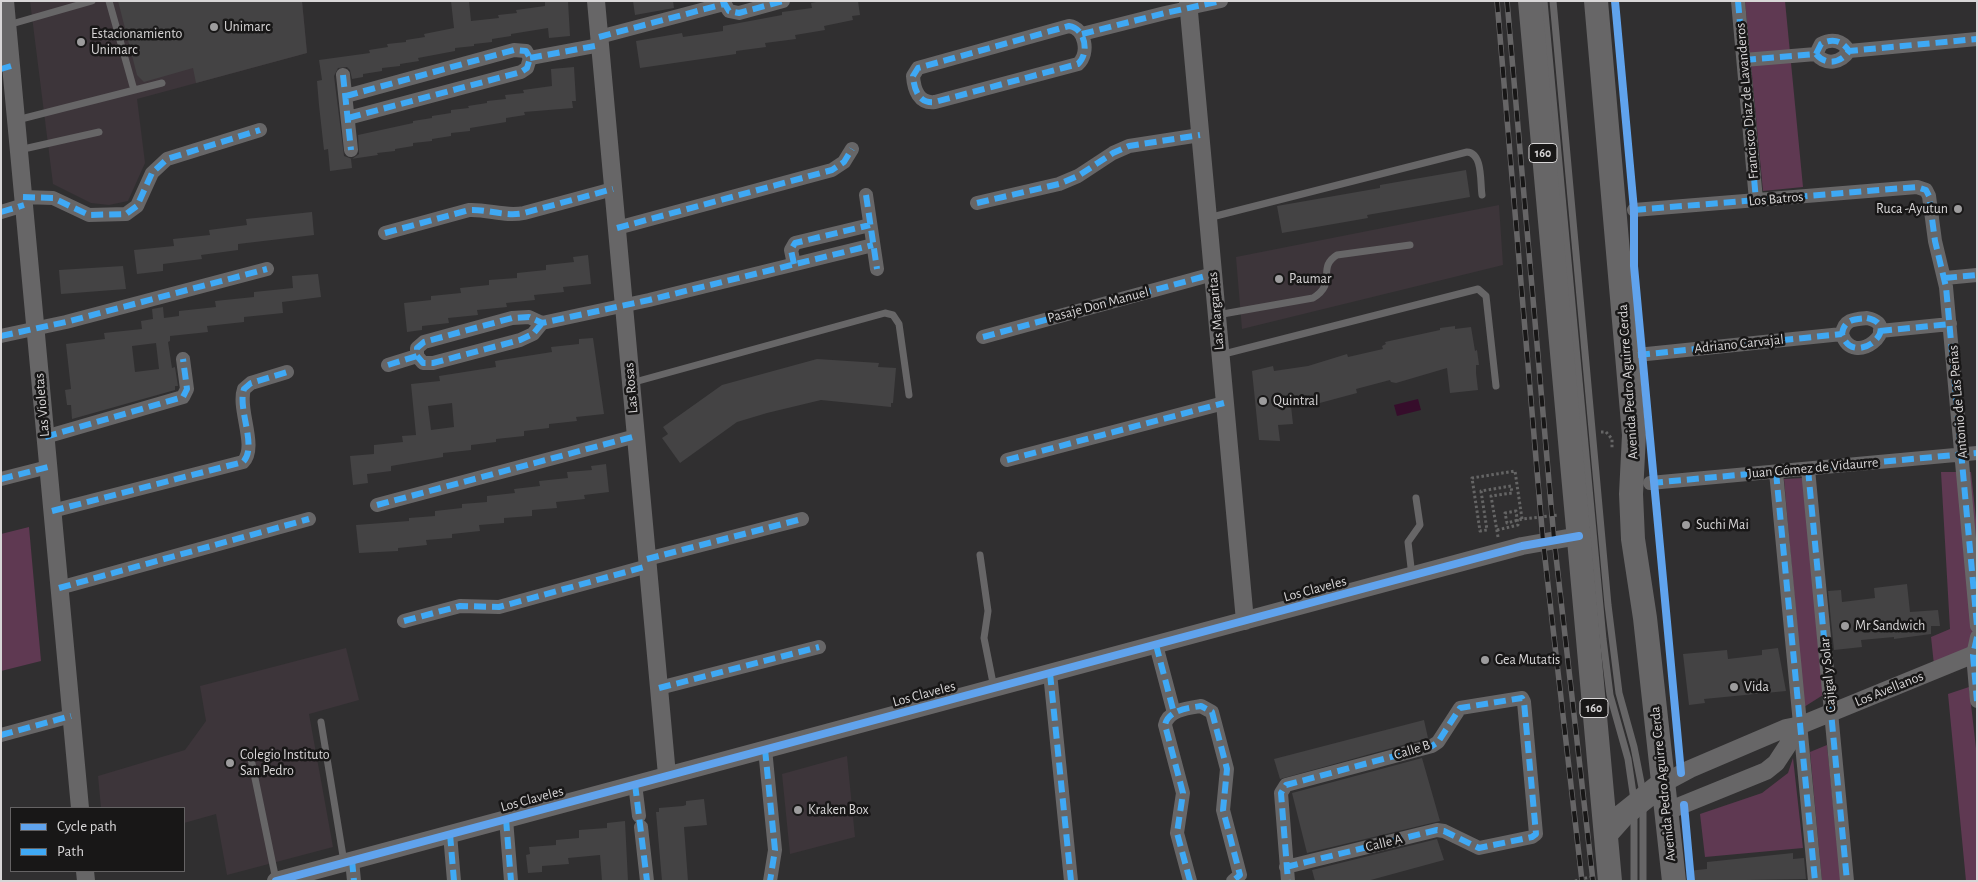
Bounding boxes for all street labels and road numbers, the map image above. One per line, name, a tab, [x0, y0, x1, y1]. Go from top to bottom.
street label: Francisco Diaz de Lavanderos	[1732, 22, 1762, 180]
road number: 160	[1529, 144, 1557, 162]
street label: Los Batros	[1748, 188, 1804, 210]
street label: Las Margaritas	[1204, 271, 1228, 351]
street label: Pasaje Don Manuel	[1045, 283, 1151, 327]
street label: Avenida Pedro Aguirre Cerda	[1614, 304, 1642, 460]
street label: Adriano Carvajal	[1693, 331, 1785, 357]
street label: Antonio de Las Peñas	[1945, 345, 1971, 459]
street label: Las Rosas	[620, 362, 642, 414]
street label: Las Violetas	[31, 372, 53, 438]
street label: Juan Gómez de Vidaurre	[1747, 454, 1879, 482]
street label: Los Claveles	[1282, 573, 1348, 605]
street label: Cajigal y Solar	[1816, 637, 1840, 713]
street label: Los Avellanos	[1852, 668, 1926, 710]
street label: Los Claveles	[891, 678, 957, 710]
road number: 160	[1580, 698, 1608, 718]
street label: Avenida Pedro Aguirre Cerda	[1647, 706, 1679, 862]
street label: Calle B	[1392, 737, 1432, 763]
street label: Los Claveles	[499, 783, 565, 815]
street label: Calle A	[1364, 830, 1404, 856]

